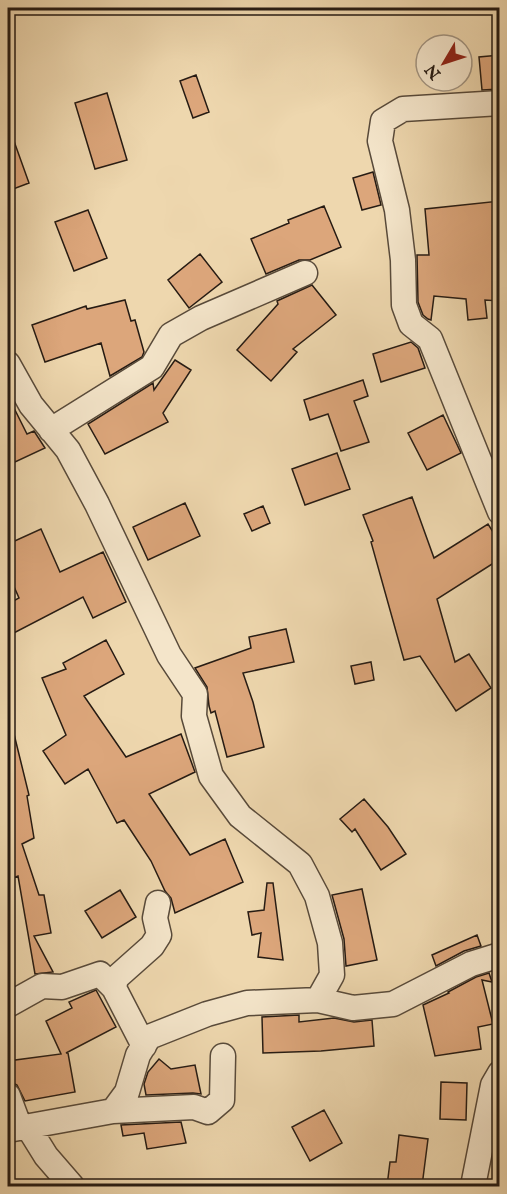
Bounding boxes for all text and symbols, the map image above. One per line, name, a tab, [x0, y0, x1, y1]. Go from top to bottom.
north arrow	[414, 33, 474, 93]
text: N	[422, 59, 447, 84]

